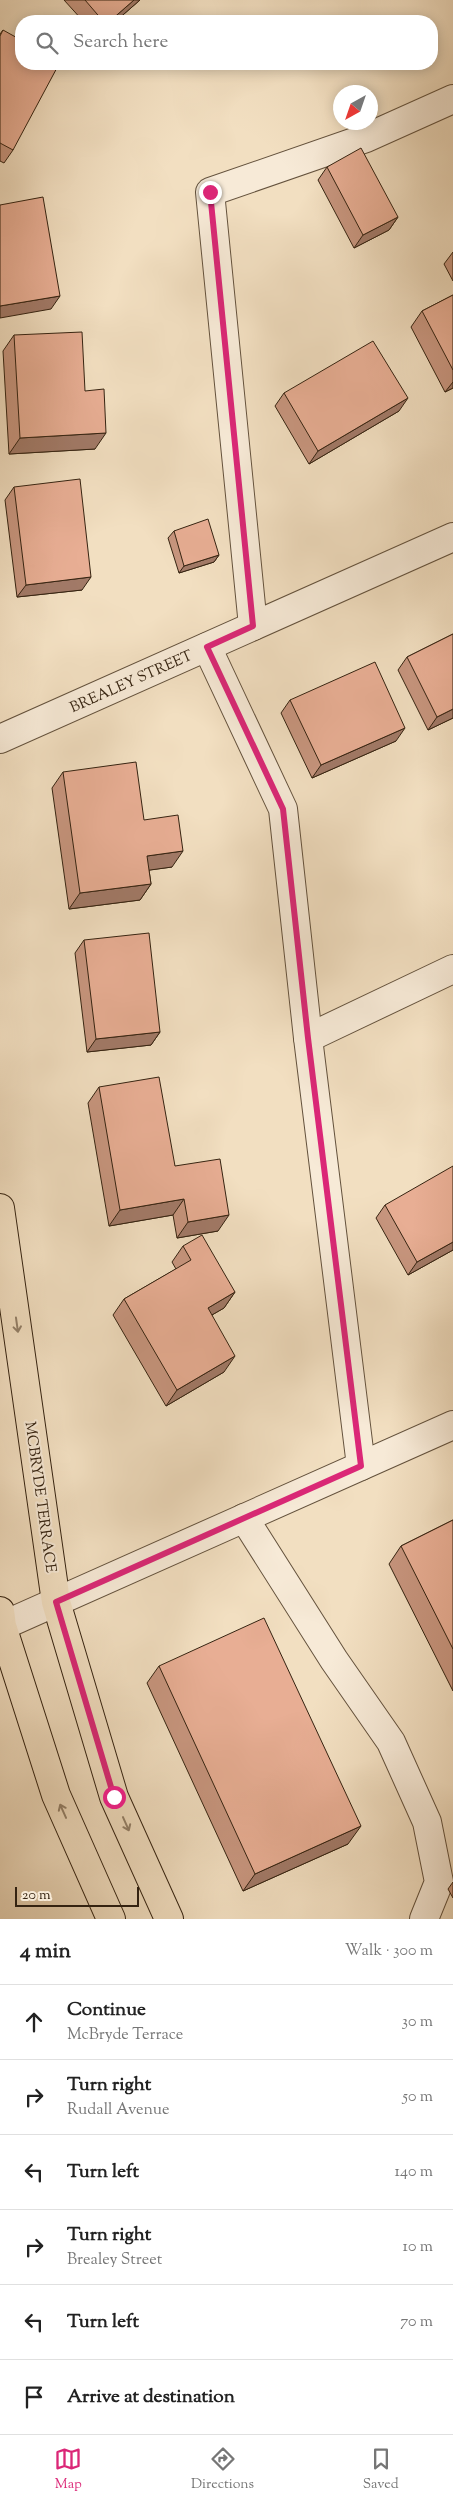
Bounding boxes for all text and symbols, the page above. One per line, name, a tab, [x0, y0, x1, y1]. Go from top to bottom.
search box	[15, 15, 438, 70]
icon: search	[33, 29, 61, 57]
text: Search here	[73, 29, 168, 56]
north arrow	[333, 85, 378, 130]
route end	[199, 181, 222, 204]
street label: BREALEY STREET	[67, 646, 197, 719]
one-way arrow	[12, 1317, 22, 1333]
street label: MCBRYDE TERRACE	[19, 1420, 61, 1574]
route start	[103, 1786, 126, 1809]
one-way arrow	[58, 1804, 67, 1819]
one-way arrow	[122, 1816, 132, 1831]
scale bar	[15, 1884, 139, 1907]
text: 20 m	[22, 1886, 51, 1906]
text: 4 min	[20, 1937, 71, 1967]
text: Walk · 300 m	[345, 1940, 433, 1963]
text: Continue	[67, 1997, 146, 2024]
icon: ahead	[20, 2008, 48, 2036]
text: 30 m	[402, 2011, 433, 2034]
text: McBryde Terrace	[67, 2024, 183, 2047]
text: Turn right	[67, 2072, 151, 2099]
icon: right	[20, 2083, 48, 2111]
text: 50 m	[402, 2086, 433, 2109]
text: Rudall Avenue	[67, 2099, 169, 2122]
icon: left	[20, 2158, 48, 2186]
text: Turn left	[67, 2159, 139, 2186]
text: 140 m	[395, 2161, 433, 2184]
text: Turn right	[67, 2222, 151, 2249]
icon: right	[20, 2233, 48, 2261]
text: 10 m	[403, 2236, 433, 2259]
text: Brealey Street	[67, 2249, 162, 2272]
icon: left	[20, 2308, 48, 2336]
text: Turn left	[67, 2309, 139, 2336]
text: 70 m	[400, 2311, 433, 2334]
icon: arrive	[20, 2383, 48, 2411]
text: Arrive at destination	[67, 2384, 235, 2411]
tab: Map	[54, 2445, 82, 2495]
tab: Directions	[191, 2445, 254, 2495]
tab: Saved	[363, 2445, 399, 2495]

